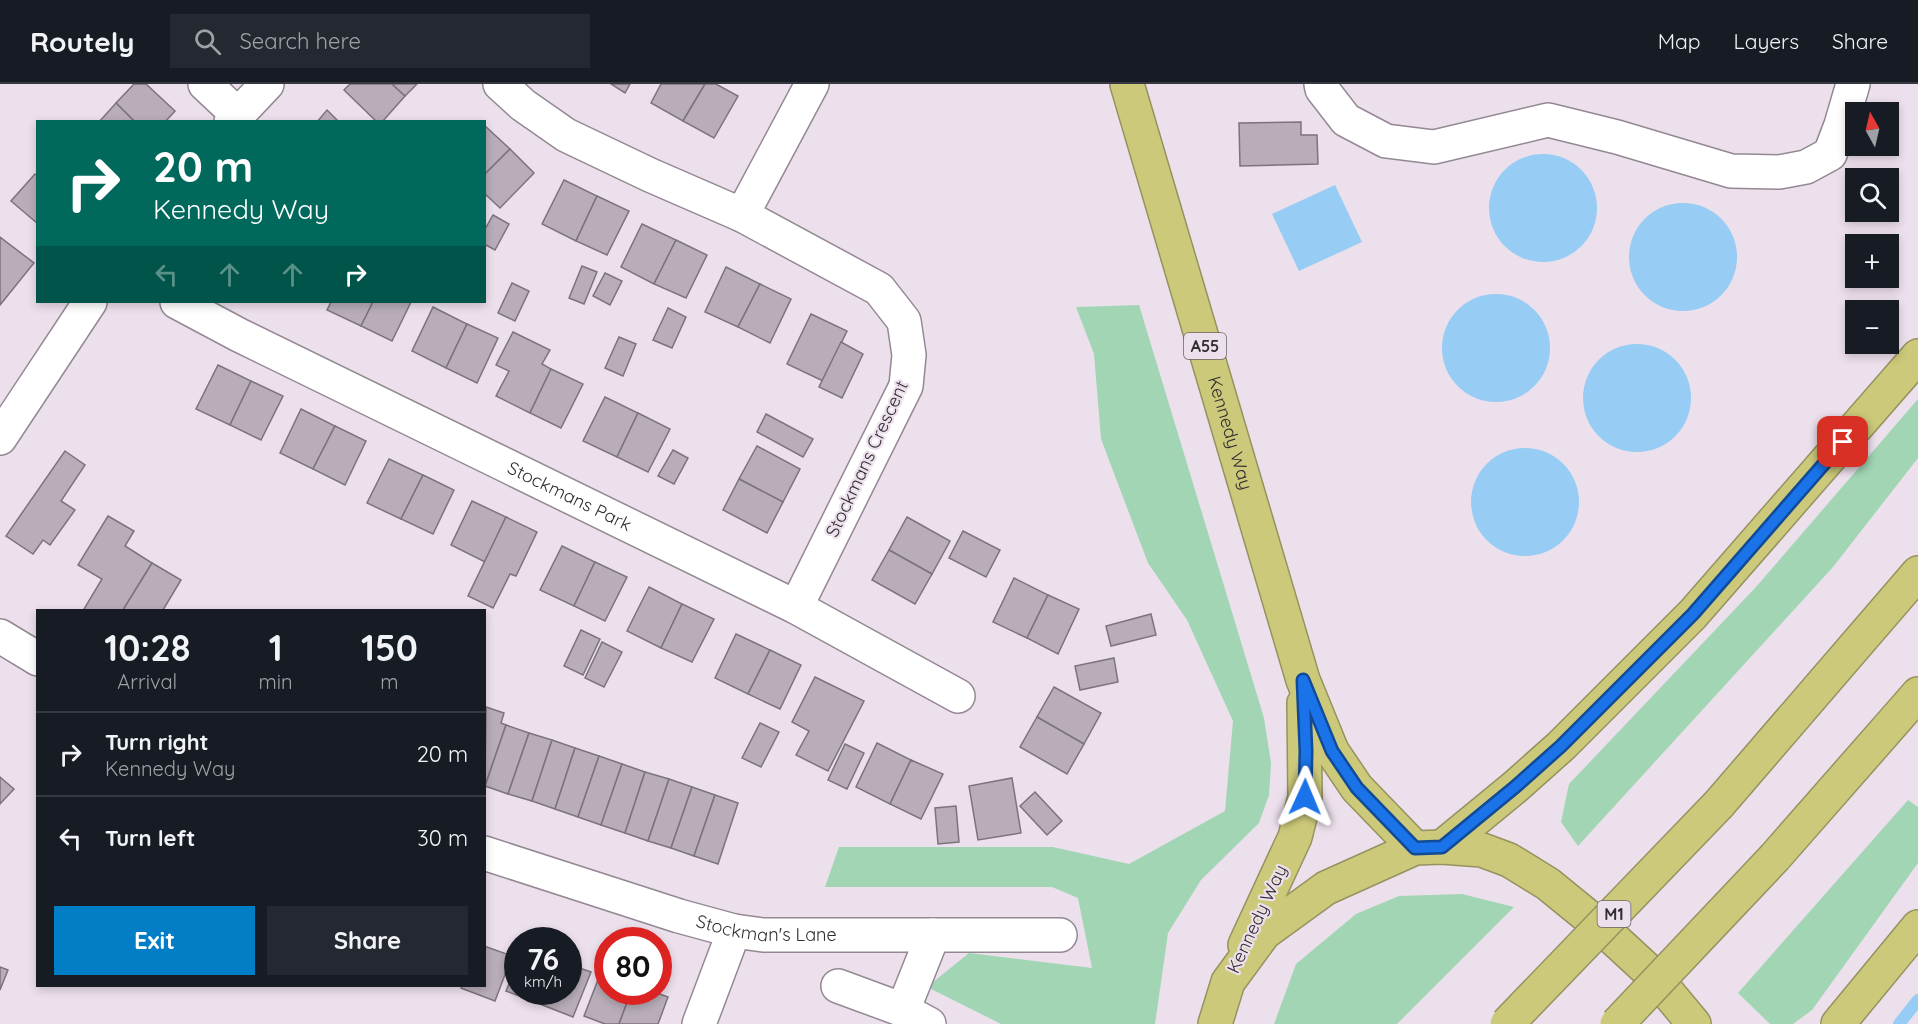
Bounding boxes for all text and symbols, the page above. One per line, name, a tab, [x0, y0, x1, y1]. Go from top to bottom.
search box	[170, 14, 590, 68]
text: Routely	[30, 24, 134, 59]
icon: search	[191, 25, 224, 58]
text: Search here	[239, 27, 361, 55]
text: Map	[1658, 28, 1701, 54]
text: Layers	[1734, 28, 1799, 54]
text: Share	[1832, 28, 1888, 54]
north arrow	[1845, 102, 1899, 156]
map controls	[1845, 102, 1899, 354]
text: 20 m	[153, 140, 253, 193]
icon: right	[54, 144, 132, 222]
button: search	[1845, 168, 1899, 222]
text: Kennedy Way	[153, 192, 329, 226]
button: +	[1845, 234, 1899, 288]
icon: left	[150, 258, 183, 291]
icon: ahead	[213, 258, 246, 291]
icon: ahead	[276, 258, 309, 291]
icon: right	[339, 258, 372, 291]
button: −	[1845, 300, 1899, 354]
road number: A55	[1184, 333, 1226, 359]
street label: Kennedy Way	[1203, 373, 1258, 493]
street label: Stockmans Crescent	[820, 377, 913, 541]
pin	[1817, 416, 1868, 467]
icon: arrive	[1826, 425, 1859, 458]
street label: Stockmans Park	[504, 456, 635, 536]
text: 10:28	[104, 625, 190, 670]
text: 1	[269, 625, 283, 670]
text: 150	[361, 625, 418, 670]
text: Arrival	[117, 669, 177, 694]
text: min	[259, 669, 293, 694]
text: m	[380, 669, 398, 694]
text: Turn right	[105, 728, 209, 756]
icon: right	[54, 738, 87, 771]
text: 20 m	[417, 740, 468, 768]
text: Kennedy Way	[105, 756, 235, 781]
position arrow	[1273, 765, 1337, 829]
icon: left	[54, 822, 87, 855]
text: Turn left	[105, 824, 195, 852]
text: 30 m	[417, 824, 468, 852]
street label: Kennedy Way	[1221, 861, 1292, 977]
road number: M1	[1598, 901, 1630, 927]
button: Exit	[54, 906, 255, 975]
button: Share	[267, 906, 468, 975]
street label: Stockman's Lane	[694, 909, 837, 947]
speed limit sign: 80	[594, 927, 672, 1005]
text: 76	[527, 940, 559, 978]
text: km/h	[524, 972, 562, 991]

